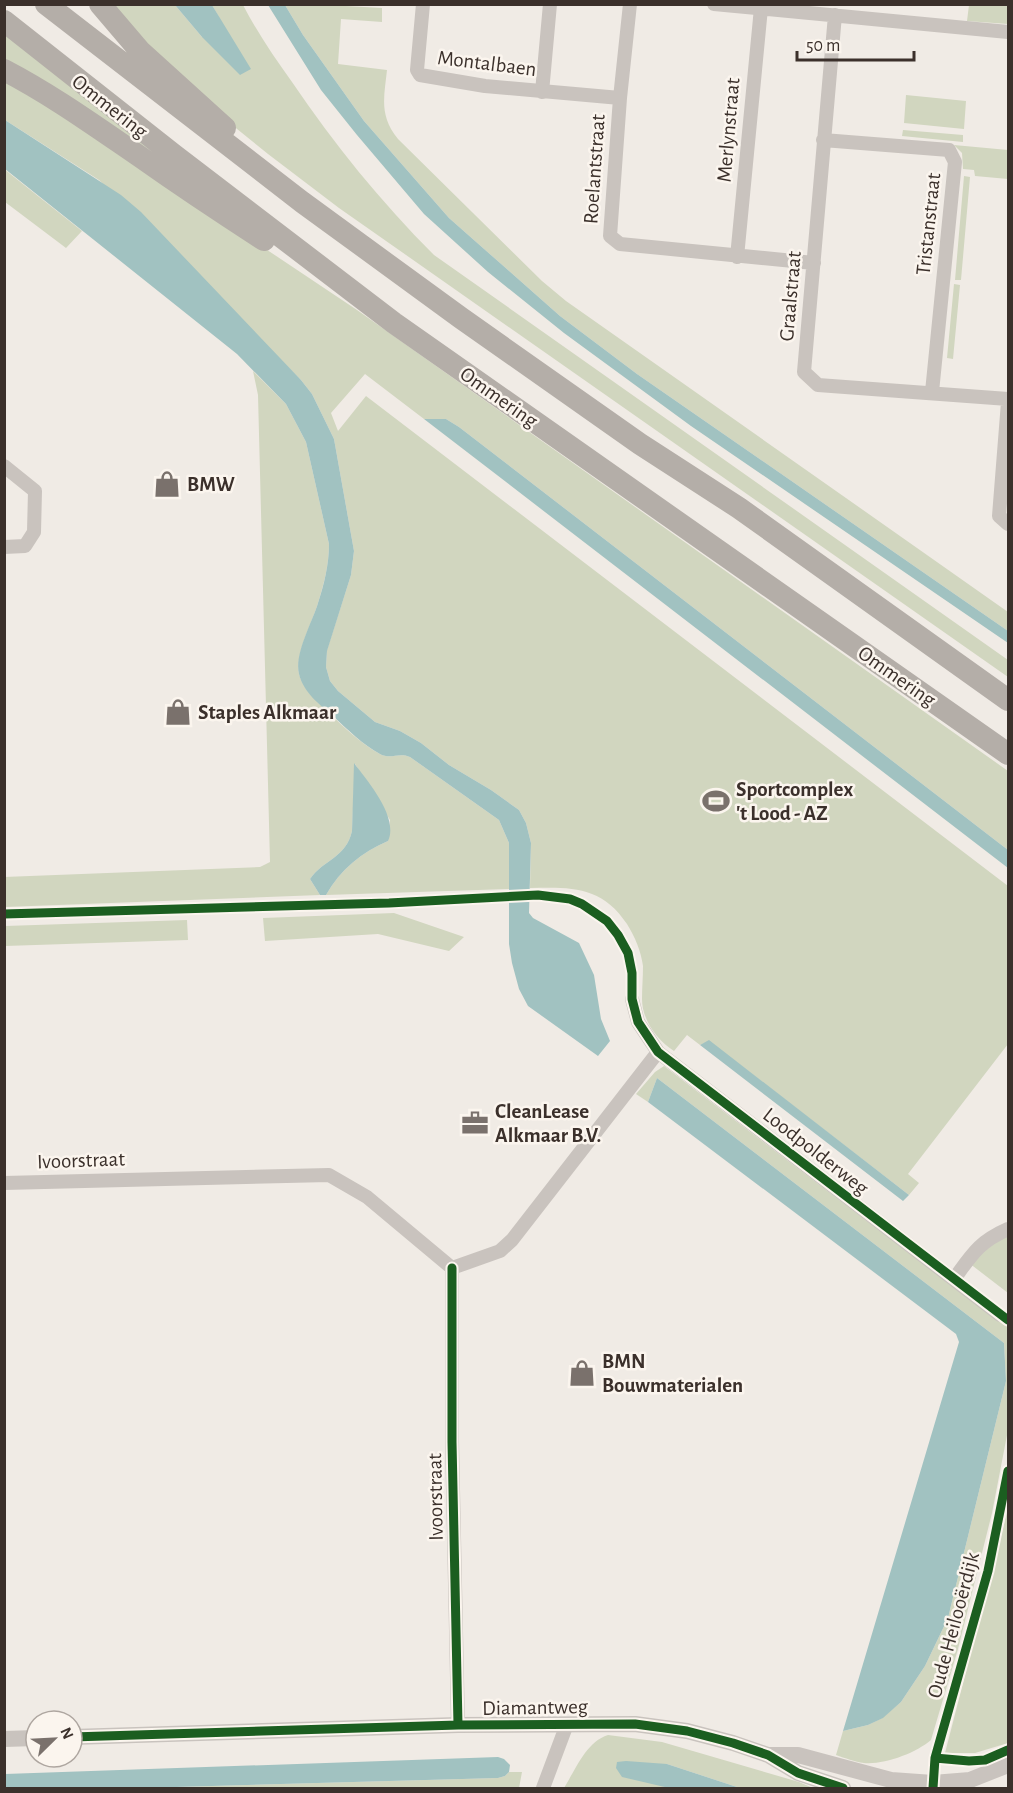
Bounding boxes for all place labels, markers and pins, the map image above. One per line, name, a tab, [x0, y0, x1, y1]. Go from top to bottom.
shop icon: BMW	[152, 469, 182, 499]
place label: BMW	[187, 474, 235, 495]
shop icon: Staples Alkmaar	[163, 697, 193, 727]
place label: Staples Alkmaar	[198, 702, 337, 723]
place label: Sportcomplex 't Lood - AZ	[736, 779, 854, 824]
sports icon: Sportcomplex 't Lood - AZ	[701, 786, 731, 816]
place label: CleanLease Alkmaar B.V.	[495, 1101, 601, 1146]
office icon: CleanLease Alkmaar B.V.	[460, 1108, 490, 1138]
place label: BMN Bouwmaterialen	[602, 1351, 743, 1396]
shop icon: BMN Bouwmaterialen	[567, 1358, 597, 1388]

